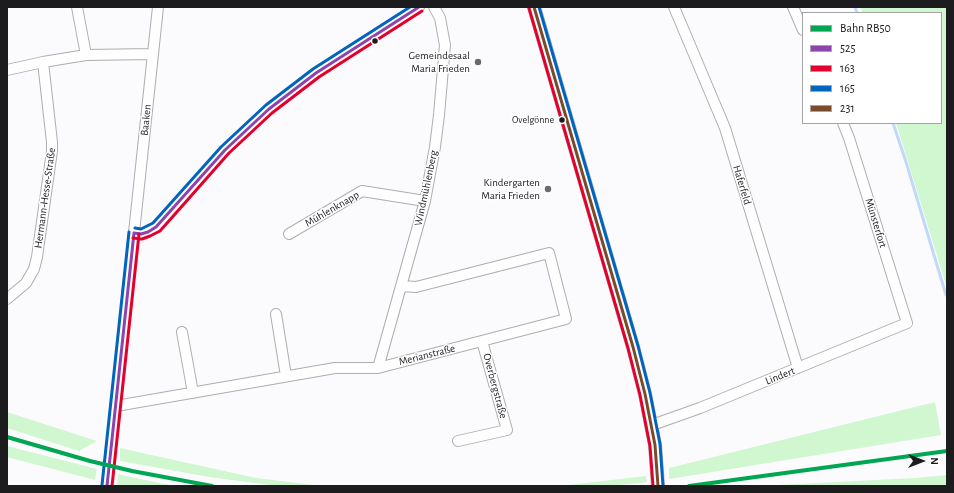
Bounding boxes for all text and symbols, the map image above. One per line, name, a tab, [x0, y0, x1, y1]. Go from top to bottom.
legend	[802, 12, 942, 124]
text: Bahn RB50	[840, 22, 891, 34]
unlabelled marker	[370, 36, 380, 46]
text: 525	[840, 42, 856, 54]
place label: Gemeindesaal Maria Frieden	[409, 49, 470, 75]
marker: Gemeindesaal Maria Frieden	[473, 57, 483, 67]
text: 163	[840, 62, 855, 74]
text: 165	[840, 82, 855, 94]
text: 231	[840, 102, 855, 114]
street label: Baaken	[138, 104, 154, 136]
place label: Ovelgönne	[512, 114, 554, 126]
marker: Ovelgönne	[557, 115, 567, 125]
street label: Hermann-Hesse-Straße	[31, 147, 59, 249]
street label: Windmühlenberg	[412, 149, 440, 227]
street label: Haferfeld	[730, 164, 754, 206]
place label: Kindergarten Maria Frieden	[481, 176, 540, 202]
marker: Kindergarten Maria Frieden	[543, 184, 553, 194]
street label: Mühlenknapp	[303, 188, 361, 230]
street label: Münsterfort	[862, 197, 890, 249]
street label: Merianstraße	[397, 342, 457, 368]
street label: Overbergstraße	[480, 352, 510, 420]
street label: Lindert	[763, 364, 797, 388]
north arrow	[902, 441, 942, 481]
text: N	[929, 457, 940, 465]

